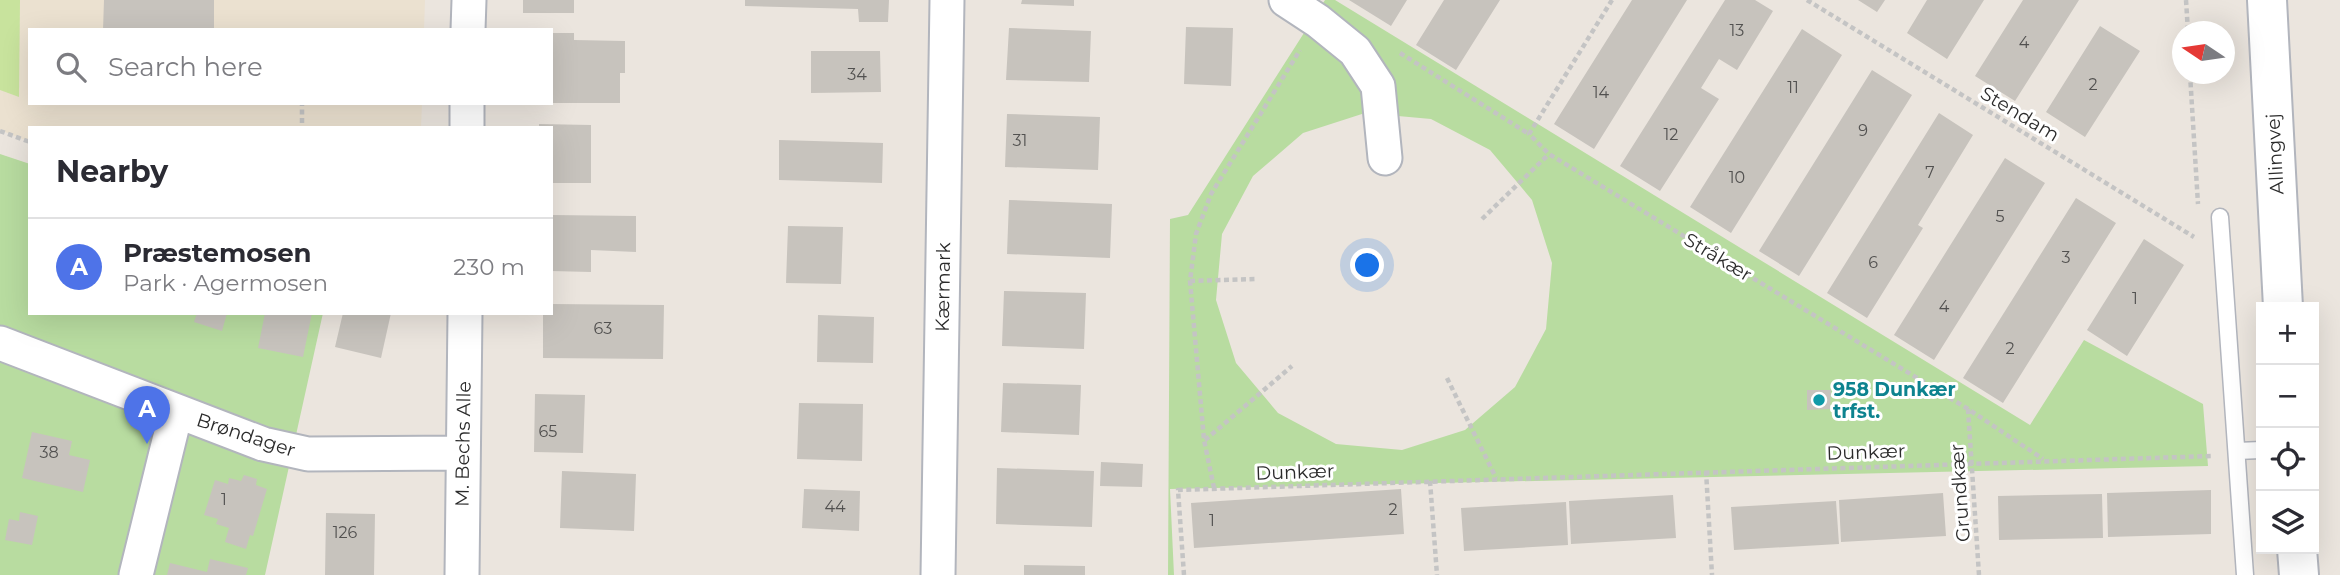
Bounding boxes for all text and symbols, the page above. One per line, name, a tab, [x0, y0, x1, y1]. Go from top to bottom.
house number: 13	[1730, 21, 1744, 40]
north arrow	[2172, 21, 2235, 84]
search box	[28, 28, 553, 105]
house number: 4	[2019, 33, 2030, 52]
icon: search	[52, 48, 90, 86]
text: Search here	[108, 51, 263, 83]
house number: 34	[847, 65, 867, 84]
house number: 2	[2088, 75, 2098, 94]
house number: 11	[1787, 78, 1799, 97]
street label: Stendam	[1977, 82, 2063, 146]
house number: 14	[1593, 83, 1610, 102]
street label: Allingvej	[2261, 113, 2289, 195]
house number: 9	[1858, 121, 1868, 140]
house number: 12	[1664, 125, 1678, 144]
house number: 31	[1013, 131, 1027, 150]
text: Nearby	[56, 153, 168, 190]
house number: 7	[1925, 163, 1935, 182]
house number: 10	[1729, 168, 1745, 187]
house number: 5	[1995, 207, 2005, 226]
street label: Stråkær	[1680, 228, 1756, 286]
text: Præstemosen	[123, 237, 312, 269]
street label: Kærmark	[931, 241, 955, 332]
your location	[1350, 248, 1384, 282]
house number: 3	[2061, 248, 2071, 267]
text: A	[70, 253, 88, 281]
text: 230 m	[453, 253, 525, 281]
house number: 6	[1868, 253, 1878, 272]
text: Park · Agermosen	[123, 269, 328, 297]
house number: 1	[2132, 289, 2138, 308]
house number: 4	[1939, 297, 1950, 316]
map controls	[2256, 302, 2319, 554]
button: +	[2256, 302, 2319, 365]
house number: 63	[594, 319, 612, 338]
house number: 2	[2005, 339, 2015, 358]
button: −	[2256, 365, 2319, 428]
place label: 958 Dunkær trfst.	[1833, 378, 1956, 423]
street label: M. Bechs Alle	[450, 381, 476, 507]
pin: A	[124, 386, 170, 444]
marker: 958 Dunkær trfst.	[1811, 392, 1827, 408]
street label: Brøndager	[194, 408, 298, 462]
house number: 65	[539, 422, 557, 441]
button: locate	[2256, 428, 2319, 491]
street label: Dunkær	[1826, 439, 1906, 465]
house number: 38	[39, 443, 59, 462]
street label: Grundkær	[1945, 443, 1975, 543]
street label: Dunkær	[1255, 459, 1335, 485]
house number: 1	[221, 490, 227, 509]
button: layers	[2256, 491, 2319, 554]
house number: 44	[824, 497, 846, 516]
house number: 2	[1388, 500, 1398, 519]
house number: 1	[1209, 511, 1215, 530]
house number: 126	[333, 523, 358, 542]

